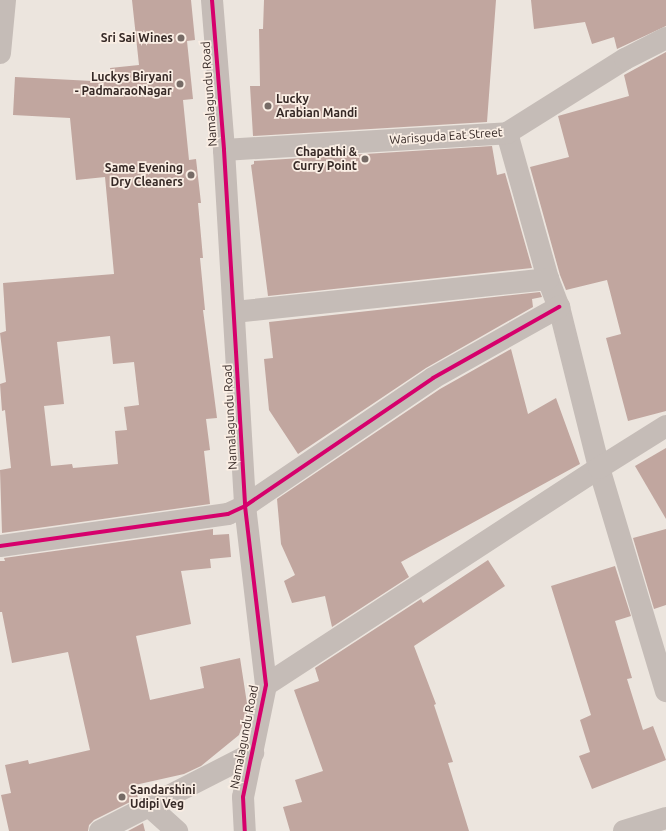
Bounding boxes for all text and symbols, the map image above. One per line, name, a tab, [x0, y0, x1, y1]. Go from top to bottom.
place label: Sri Sai Wines	[101, 31, 173, 45]
marker: Sri Sai Wines	[176, 33, 186, 43]
street label: Namalagundu Road	[198, 41, 220, 147]
place label: Luckys Biryani - PadmaraoNagar	[75, 70, 172, 98]
marker: Luckys Biryani - PadmaraoNagar	[175, 79, 185, 89]
place label: Lucky Arabian Mandi	[276, 92, 357, 120]
marker: Lucky Arabian Mandi	[263, 101, 273, 111]
street label: Warisguda Eat Street	[389, 125, 503, 147]
place label: Chapathi & Curry Point	[293, 145, 357, 173]
marker: Chapathi & Curry Point	[360, 154, 370, 164]
place label: Same Evening Dry Cleaners	[105, 161, 183, 189]
marker: Same Evening Dry Cleaners	[186, 170, 196, 180]
street label: Namalagundu Road	[220, 364, 240, 470]
street label: Namalagundu Road	[227, 684, 261, 790]
place label: Sandarshini Udipi Veg	[130, 783, 195, 811]
marker: Sandarshini Udipi Veg	[117, 792, 127, 802]

